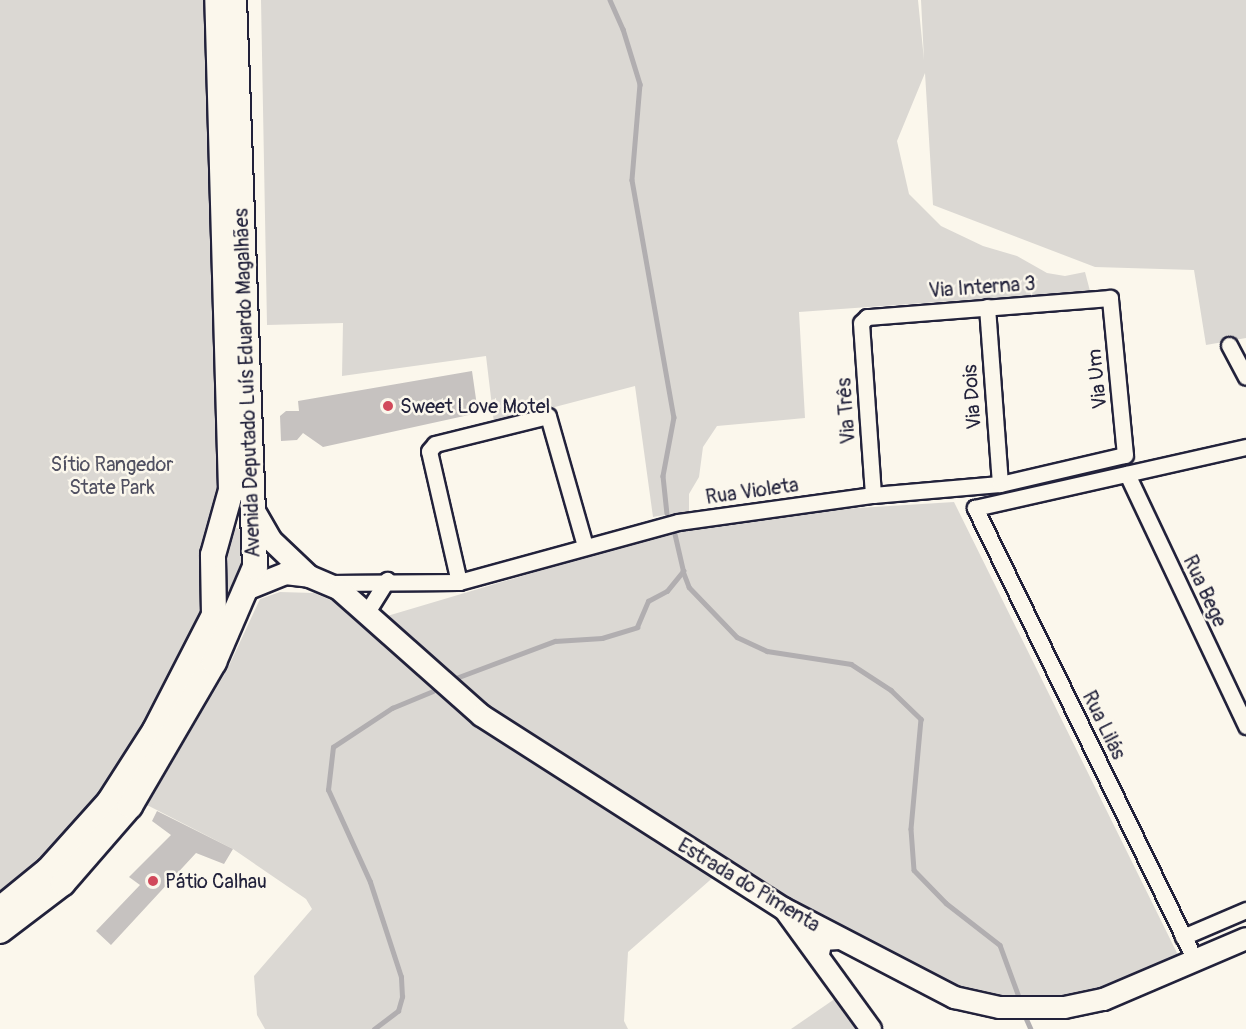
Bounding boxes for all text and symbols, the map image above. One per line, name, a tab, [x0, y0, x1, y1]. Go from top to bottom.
street label: Avenida Deputado Luís Eduardo Magalhães	[229, 208, 265, 558]
street label: Via Interna 3	[928, 271, 1036, 303]
street label: Via Um	[1082, 348, 1112, 410]
street label: Via Dois	[958, 364, 986, 430]
street label: Via Três	[832, 377, 860, 445]
place label: Sweet Love Motel	[400, 394, 550, 418]
marker: Sweet Love Motel	[381, 399, 395, 413]
park label: Sítio Rangedor State Park	[51, 453, 173, 500]
street label: Rua Violeta	[704, 473, 800, 509]
street label: Rua Bege	[1178, 551, 1232, 631]
street label: Rua Lilás	[1077, 687, 1131, 763]
street label: Estrada do Pimenta	[674, 833, 824, 937]
place label: Pátio Calhau	[165, 869, 267, 893]
marker: Pátio Calhau	[146, 874, 160, 888]

